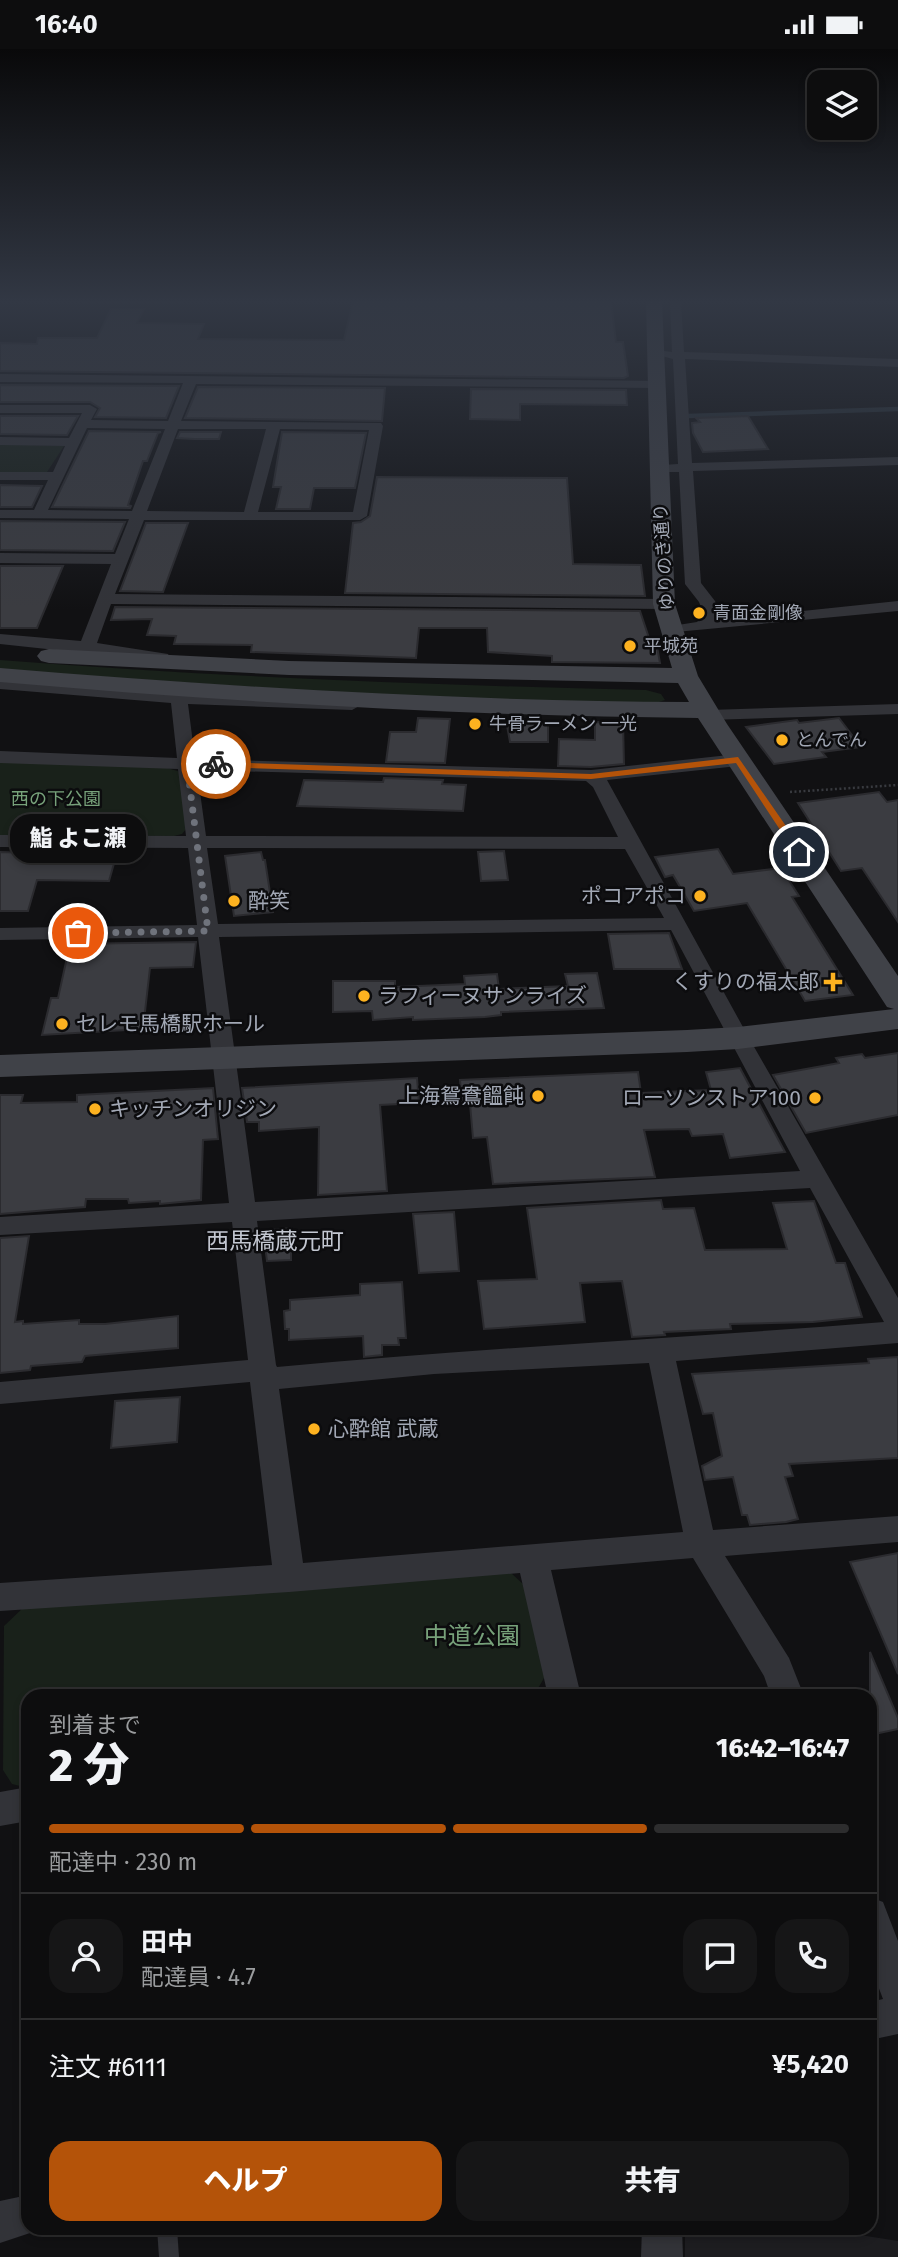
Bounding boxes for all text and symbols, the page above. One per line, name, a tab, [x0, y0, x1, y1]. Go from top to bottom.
text: 16:40	[35, 9, 98, 40]
map controls	[807, 70, 877, 140]
button: layers	[807, 70, 877, 140]
street label: ゆりのき通り	[649, 503, 679, 611]
place label: 青面金剛像	[713, 602, 803, 624]
marker: 青面金剛像	[691, 605, 707, 621]
place label: 平城苑	[644, 635, 698, 657]
marker: 平城苑	[622, 638, 638, 654]
place label: 牛骨ラーメン 一光	[489, 713, 637, 735]
marker: 牛骨ラーメン 一光	[467, 716, 483, 732]
courier	[181, 729, 251, 799]
place label: とんでん	[796, 729, 867, 751]
marker: とんでん	[774, 732, 790, 748]
icon: bike	[197, 745, 235, 783]
park label: 西の下公園	[11, 788, 101, 810]
callout: 鮨 よこ瀬	[10, 814, 146, 863]
pin	[769, 822, 829, 882]
text: 鮨 よこ瀬	[29, 824, 127, 852]
icon: home	[780, 833, 818, 871]
place label: ポコアポコ	[581, 883, 686, 909]
place label: 酔笑	[248, 888, 290, 914]
marker: ポコアポコ	[692, 888, 708, 904]
marker: 酔笑	[226, 893, 242, 909]
pin	[48, 903, 108, 963]
icon: bag	[59, 914, 97, 952]
place label: くすりの福太郎	[672, 969, 819, 995]
marker: くすりの福太郎	[825, 974, 841, 990]
place label: ラフィーヌサンライズ	[378, 983, 587, 1009]
marker: ラフィーヌサンライズ	[356, 988, 372, 1004]
place label: セレモ馬橋駅ホール	[76, 1011, 265, 1037]
marker: セレモ馬橋駅ホール	[54, 1016, 70, 1032]
place label: 上海鴛鴦饂飩	[398, 1083, 524, 1109]
place label: ローソンストア100	[622, 1085, 801, 1111]
marker: 上海鴛鴦饂飩	[530, 1088, 546, 1104]
marker: ローソンストア100	[807, 1090, 823, 1106]
place label: キッチンオリジン	[109, 1096, 277, 1122]
marker: キッチンオリジン	[87, 1101, 103, 1117]
district label: 西馬橋蔵元町	[206, 1227, 344, 1255]
place label: 心酔館 武蔵	[328, 1416, 439, 1442]
marker: 心酔館 武蔵	[306, 1421, 322, 1437]
park label: 中道公園	[424, 1622, 520, 1650]
text: 到着まで	[49, 1711, 141, 1739]
text: 16:42–16:47	[716, 1733, 849, 1764]
text: 2 分	[49, 1738, 130, 1793]
text: 配達中 · 230 m	[49, 1848, 197, 1876]
button: person	[49, 1919, 123, 1993]
button: chat	[683, 1919, 757, 1993]
button: phone	[775, 1919, 849, 1993]
text: 田中	[141, 1927, 193, 1958]
text: 配達員 · 4.7	[141, 1963, 256, 1991]
text: ¥5,420	[772, 2049, 849, 2080]
text: 注文 #6111	[49, 2052, 167, 2083]
button: ヘルプ	[49, 2141, 442, 2221]
button: 共有	[456, 2141, 849, 2221]

